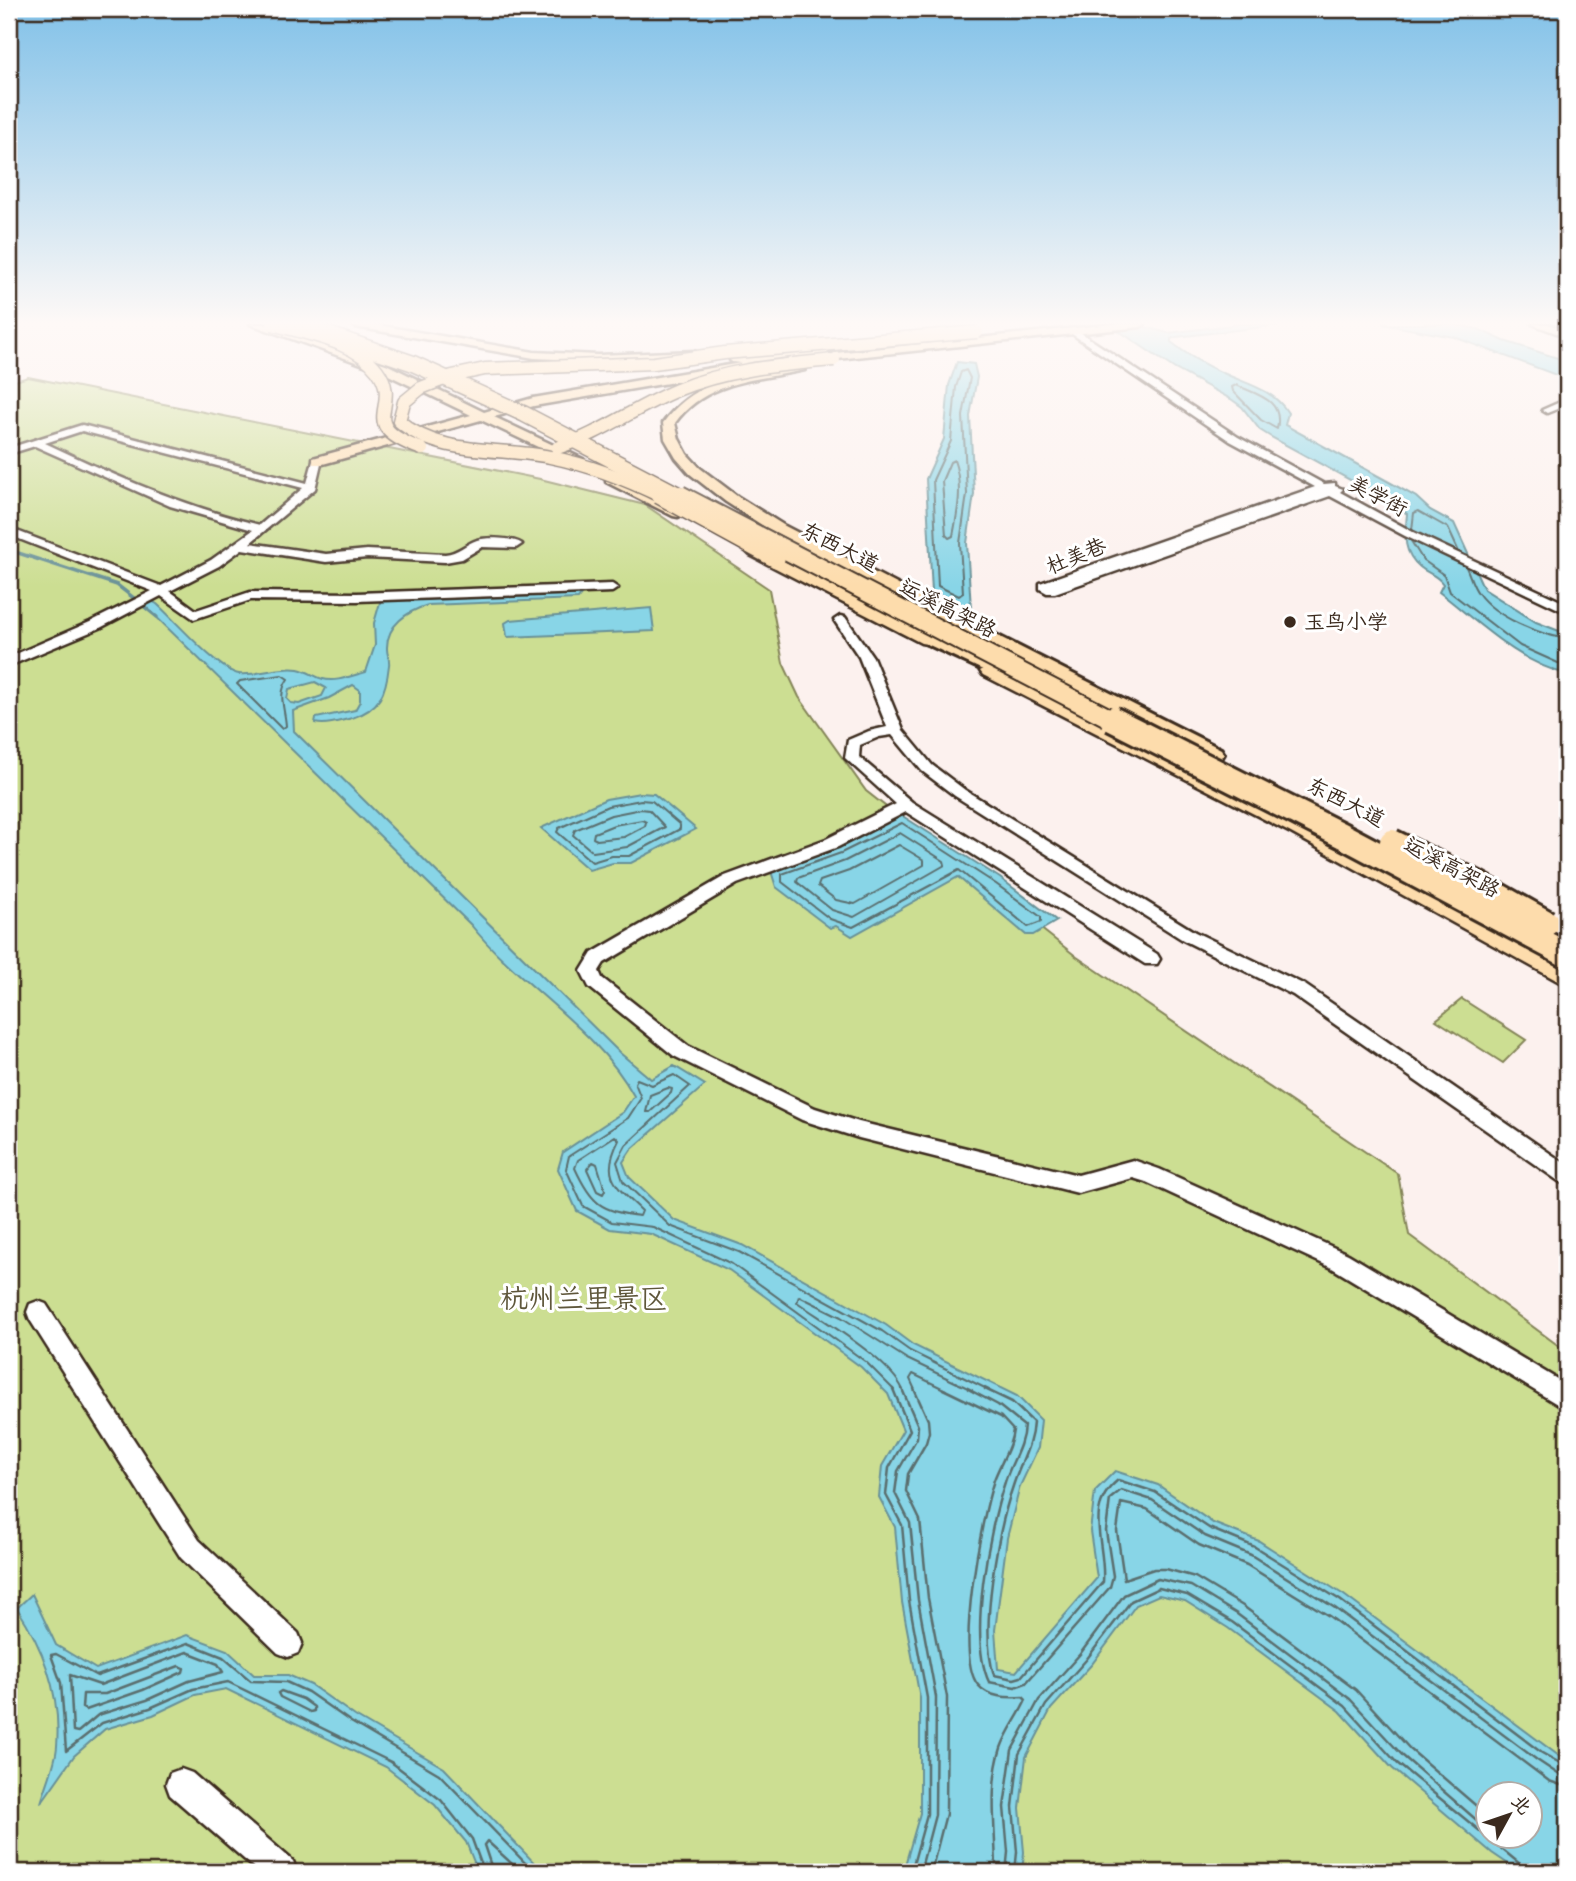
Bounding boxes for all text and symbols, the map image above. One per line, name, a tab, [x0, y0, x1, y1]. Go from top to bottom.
street label: 美学街	[1343, 472, 1411, 525]
street label: 东西大道	[795, 518, 882, 580]
street label: 杜美巷	[1043, 534, 1111, 583]
street label: 运溪高架路	[894, 574, 1000, 646]
place label: 玉鸟小学	[1304, 611, 1388, 638]
marker: 玉鸟小学	[1282, 614, 1298, 630]
street label: 东西大道	[1301, 773, 1388, 835]
street label: 运溪高架路	[1398, 833, 1504, 906]
park label: 杭州兰里景区	[500, 1285, 668, 1319]
north arrow	[1474, 1780, 1544, 1850]
text: 北	[1504, 1792, 1534, 1821]

